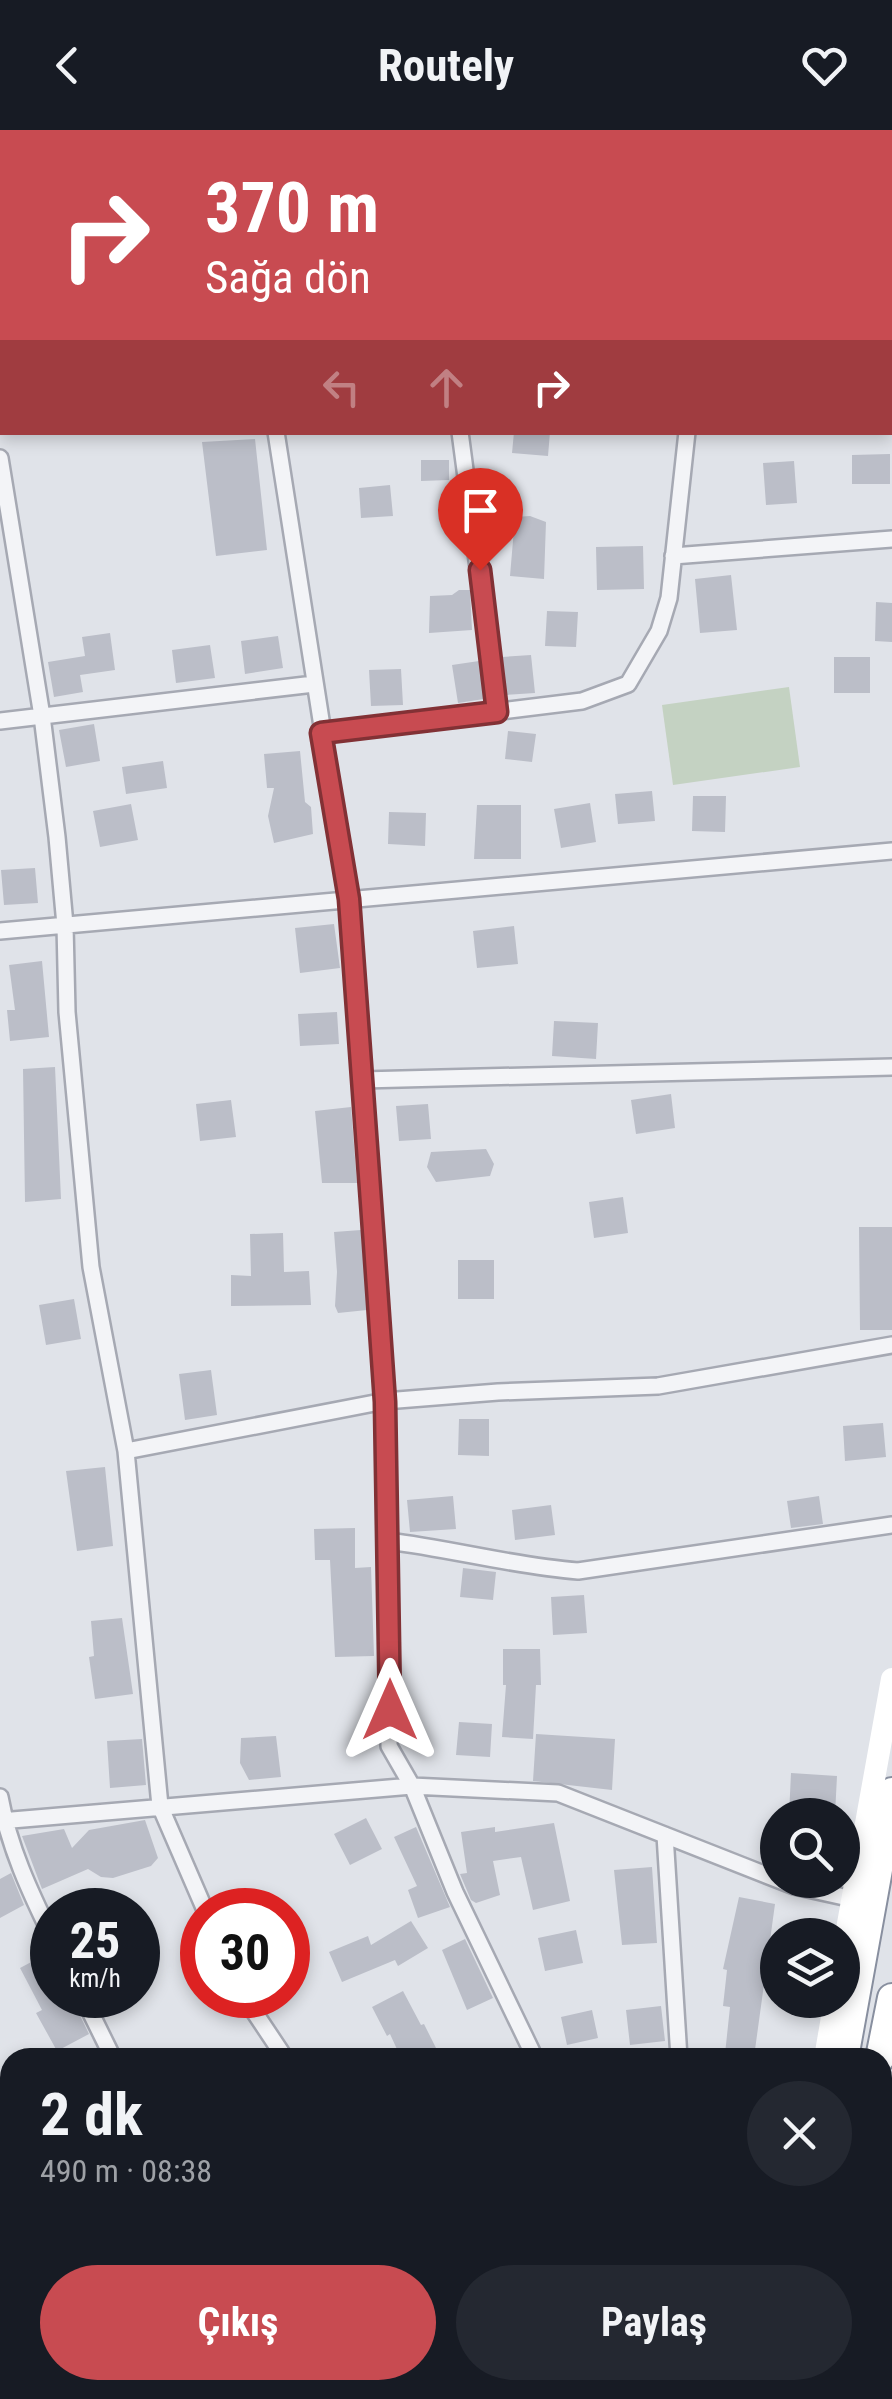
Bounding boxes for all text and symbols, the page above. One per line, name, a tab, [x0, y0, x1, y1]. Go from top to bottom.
icon: back	[40, 38, 95, 93]
icon: heart	[797, 38, 852, 93]
text: Routely	[378, 39, 514, 92]
text: 370 m	[205, 167, 379, 249]
icon: right	[40, 170, 170, 300]
text: Sağa dön	[205, 251, 371, 304]
icon: left	[314, 360, 369, 415]
icon: ahead	[419, 360, 474, 415]
icon: right	[524, 360, 579, 415]
pin	[438, 468, 523, 571]
icon: arrive	[453, 483, 508, 538]
position arrow	[338, 1658, 442, 1762]
map controls	[760, 1798, 860, 2018]
button: search	[760, 1798, 860, 1898]
speed limit sign: 30	[180, 1888, 310, 2018]
text: 25	[70, 1912, 120, 1970]
button: layers	[760, 1918, 860, 2018]
text: km/h	[69, 1964, 121, 1993]
text: 2 dk	[40, 2079, 143, 2150]
button: close	[747, 2081, 852, 2186]
text: 490 m · 08:38	[40, 2152, 212, 2190]
button: Çıkış	[40, 2265, 436, 2380]
button: Paylaş	[456, 2265, 852, 2380]

